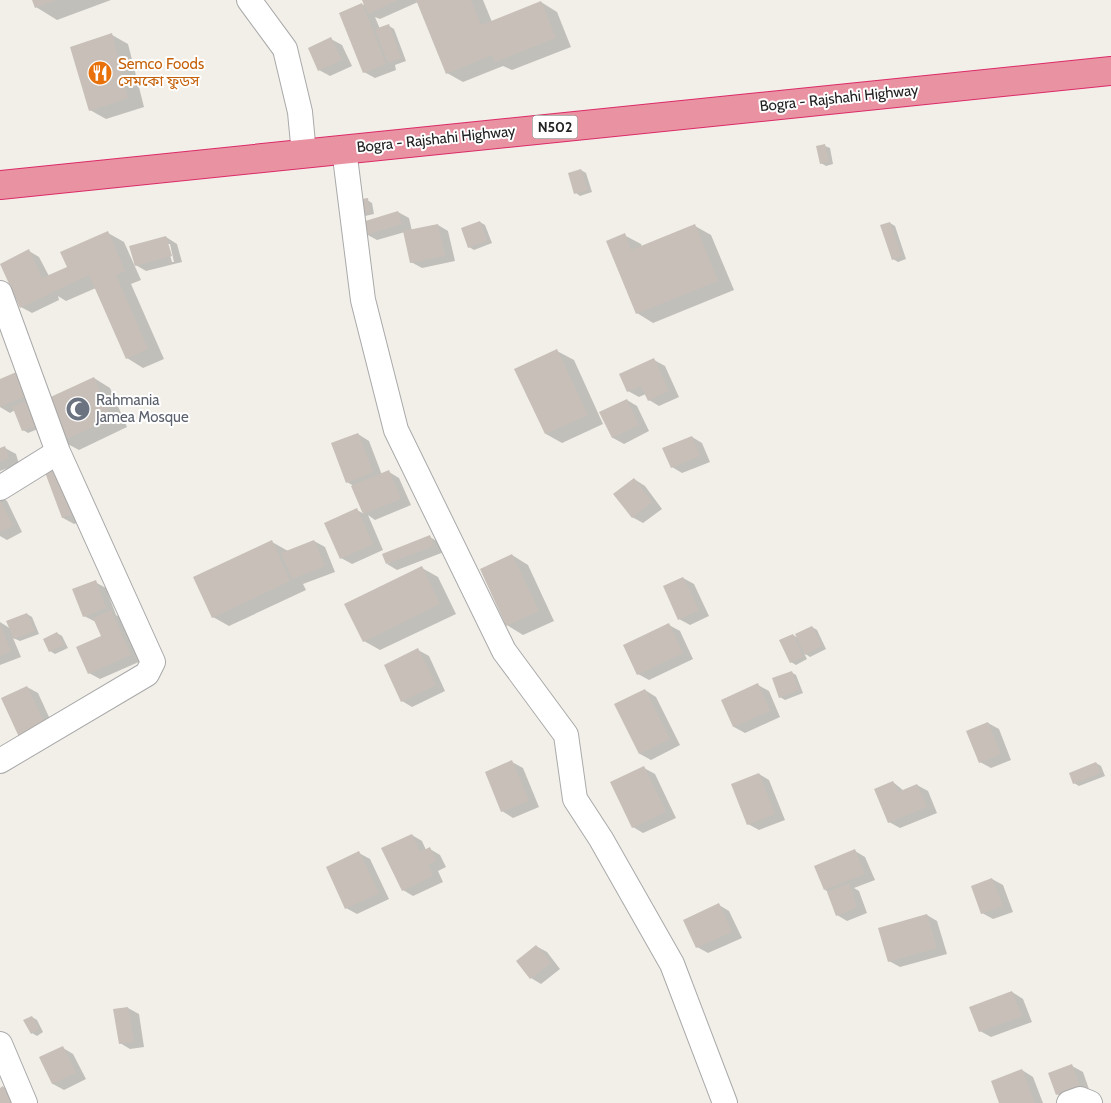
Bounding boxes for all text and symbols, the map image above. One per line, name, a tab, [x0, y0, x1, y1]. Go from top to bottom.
place label: Semco Foods সেমকো ফুডস	[118, 55, 204, 90]
restaurant icon: Semco Foods সেমকো ফুডস	[87, 60, 113, 86]
street label: Bogra - Rajshahi Highway	[759, 81, 920, 115]
road number: N502	[532, 115, 578, 138]
street label: Bogra - Rajshahi Highway	[356, 122, 517, 156]
place label: Rahmania Jamea Mosque	[95, 391, 189, 426]
mosque icon: Rahmania Jamea Mosque	[65, 396, 91, 422]

